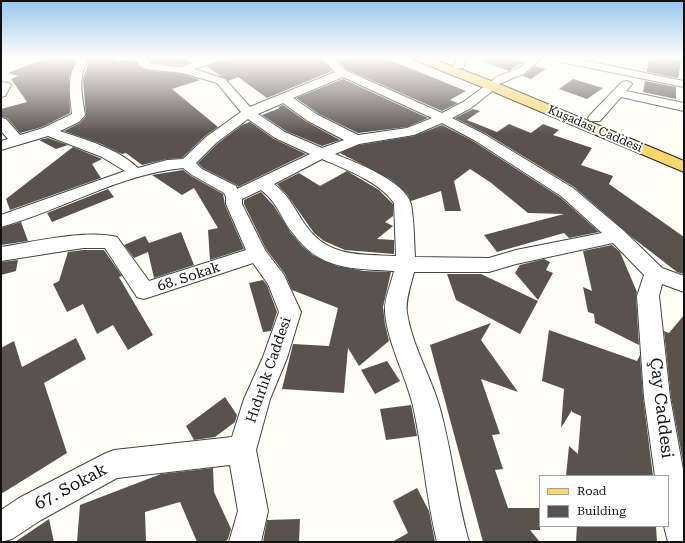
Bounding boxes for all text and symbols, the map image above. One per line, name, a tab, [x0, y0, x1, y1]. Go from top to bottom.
street label: Kuşadası Caddesi	[546, 103, 644, 155]
street label: 68. Sokak	[155, 259, 223, 295]
street label: Hıdırlık Caddesi	[243, 315, 295, 425]
street label: Çay Caddesi	[645, 357, 677, 459]
street label: 67. Sokak	[31, 459, 111, 515]
legend	[539, 475, 669, 527]
text: Road	[577, 484, 606, 498]
text: Building	[577, 504, 626, 518]

